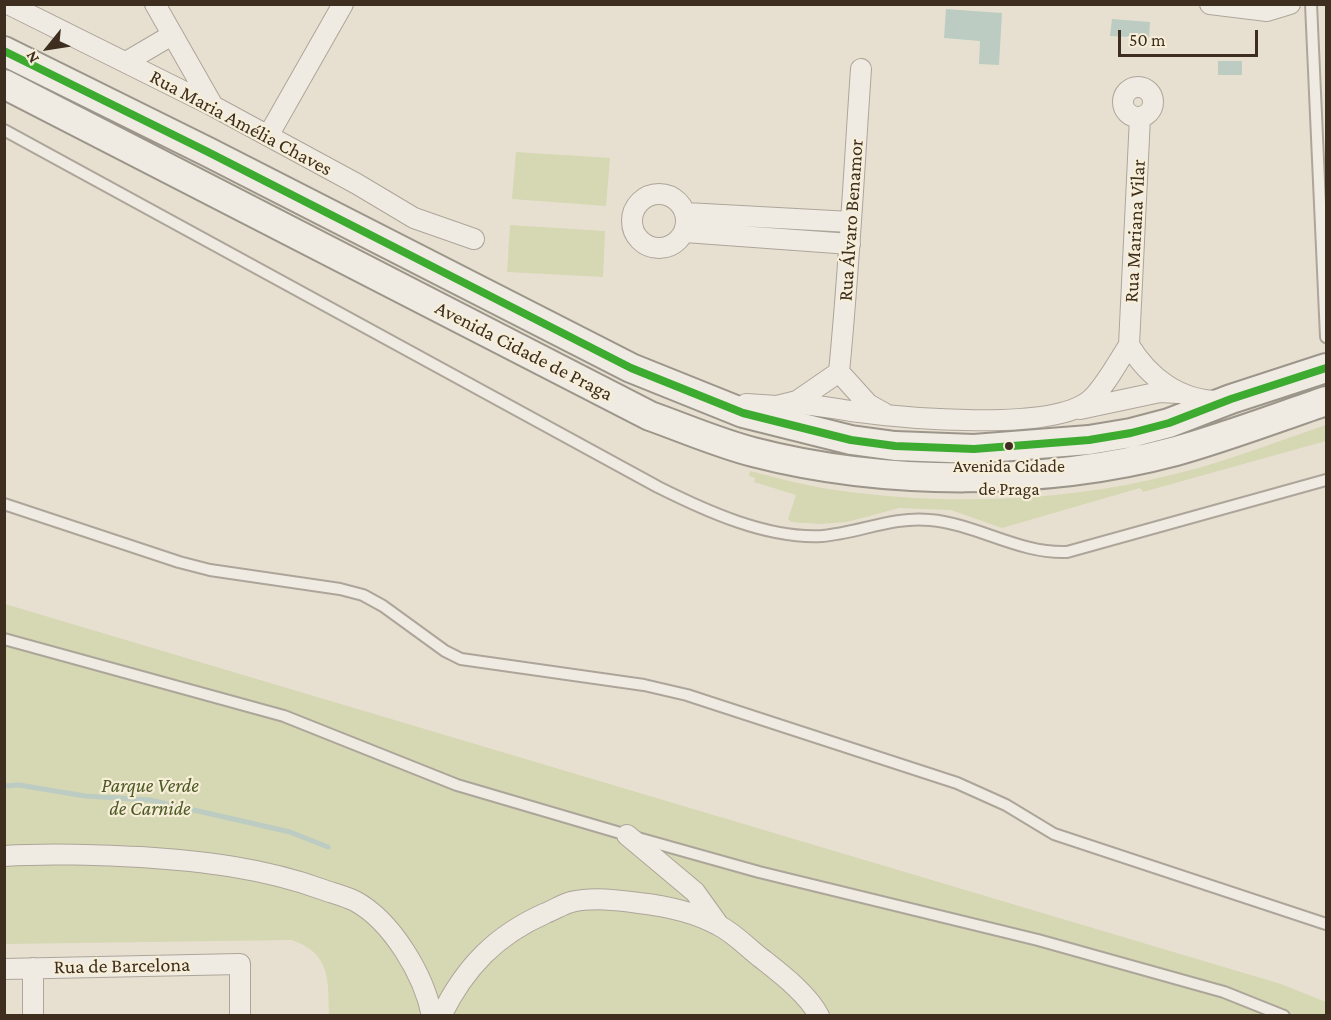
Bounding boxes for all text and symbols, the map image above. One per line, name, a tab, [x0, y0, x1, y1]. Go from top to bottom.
north arrow	[18, 18, 78, 78]
scale bar	[1121, 18, 1260, 56]
text: 50 m	[1129, 30, 1166, 50]
text: N	[22, 48, 42, 66]
street label: Rua Maria Amélia Chaves	[146, 65, 336, 181]
street label: Rua Álvaro Benamor	[833, 138, 869, 302]
street label: Rua Mariana Vilar	[1119, 159, 1151, 303]
street label: Avenida Cidade de Praga	[431, 296, 617, 406]
marker: Avenida Cidade de Praga	[1003, 440, 1015, 452]
place label: Avenida Cidade de Praga	[953, 455, 1065, 498]
park label: Parque Verde de Carnide	[101, 774, 199, 821]
street label: Rua de Barcelona	[54, 953, 190, 979]

